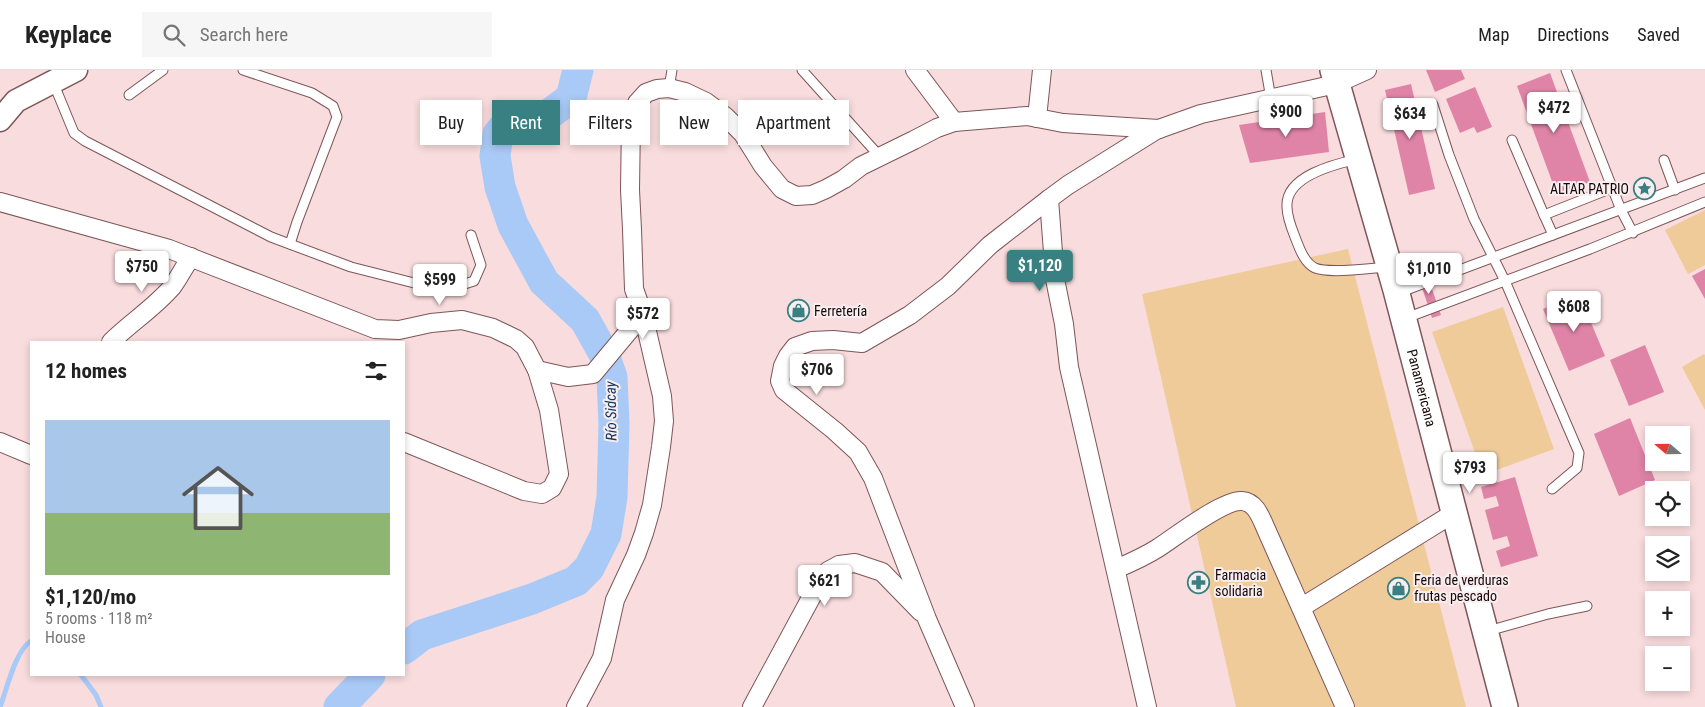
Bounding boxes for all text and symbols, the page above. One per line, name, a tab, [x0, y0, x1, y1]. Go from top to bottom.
search box	[142, 12, 492, 57]
text: Keyplace	[25, 21, 112, 49]
icon: search	[160, 21, 188, 49]
text: Search here	[200, 23, 288, 46]
text: Map	[1478, 24, 1509, 45]
text: Directions	[1537, 24, 1609, 45]
text: Saved	[1637, 24, 1680, 45]
pin: $472	[1524, 92, 1584, 134]
pin: $900	[1256, 96, 1316, 138]
pin: $634	[1380, 98, 1440, 140]
text: $472	[1538, 98, 1570, 117]
chip: Buy	[420, 100, 482, 145]
chip: Rent	[492, 100, 560, 145]
chip: Filters	[570, 100, 650, 145]
chip: New	[660, 100, 728, 145]
chip: Apartment	[738, 100, 849, 145]
text: $900	[1270, 102, 1302, 121]
text: $634	[1394, 104, 1426, 123]
place icon: ALTAR PATRIO	[1633, 177, 1657, 201]
place label: ALTAR PATRIO	[1550, 181, 1629, 197]
pin: $750	[112, 250, 172, 293]
pin: $1,120	[999, 250, 1081, 292]
pin: $1,010	[1388, 252, 1470, 295]
text: $1,120	[1018, 256, 1062, 275]
text: $750	[126, 257, 158, 276]
text: $1,010	[1407, 259, 1451, 278]
pin: $599	[410, 264, 470, 306]
text: $599	[424, 270, 456, 289]
pin: $608	[1544, 290, 1604, 333]
text: $608	[1558, 297, 1590, 316]
pin: $572	[613, 298, 673, 340]
shop icon: Ferretería	[786, 299, 810, 323]
place label: Ferretería	[814, 303, 867, 319]
text: $572	[627, 304, 659, 323]
street label: Panamericana	[1404, 348, 1439, 428]
pin: $706	[787, 354, 847, 396]
icon: filters	[362, 357, 390, 385]
text: 12 homes	[45, 359, 127, 383]
text: $706	[801, 360, 833, 379]
water label: Río Sidcay	[601, 380, 621, 441]
north arrow	[1645, 426, 1690, 471]
map controls	[1645, 426, 1690, 691]
pin: $793	[1440, 452, 1500, 494]
icon: home	[173, 453, 263, 543]
text: $793	[1454, 458, 1486, 477]
button: locate	[1645, 481, 1690, 526]
button: layers	[1645, 536, 1690, 581]
pin: $621	[795, 564, 855, 607]
place label: Farmacia solidaria	[1215, 567, 1266, 599]
text: $621	[809, 571, 841, 590]
pharmacy icon: Farmacia solidaria	[1187, 571, 1211, 595]
place label: Feria de verduras frutas pescado	[1414, 572, 1509, 604]
shop icon: Feria de verduras frutas pescado	[1386, 576, 1410, 600]
text: $1,120/mo	[45, 585, 136, 609]
button: +	[1645, 591, 1690, 636]
text: 5 rooms · 118 m²	[45, 609, 153, 628]
text: House	[45, 628, 85, 647]
button: −	[1645, 646, 1690, 691]

